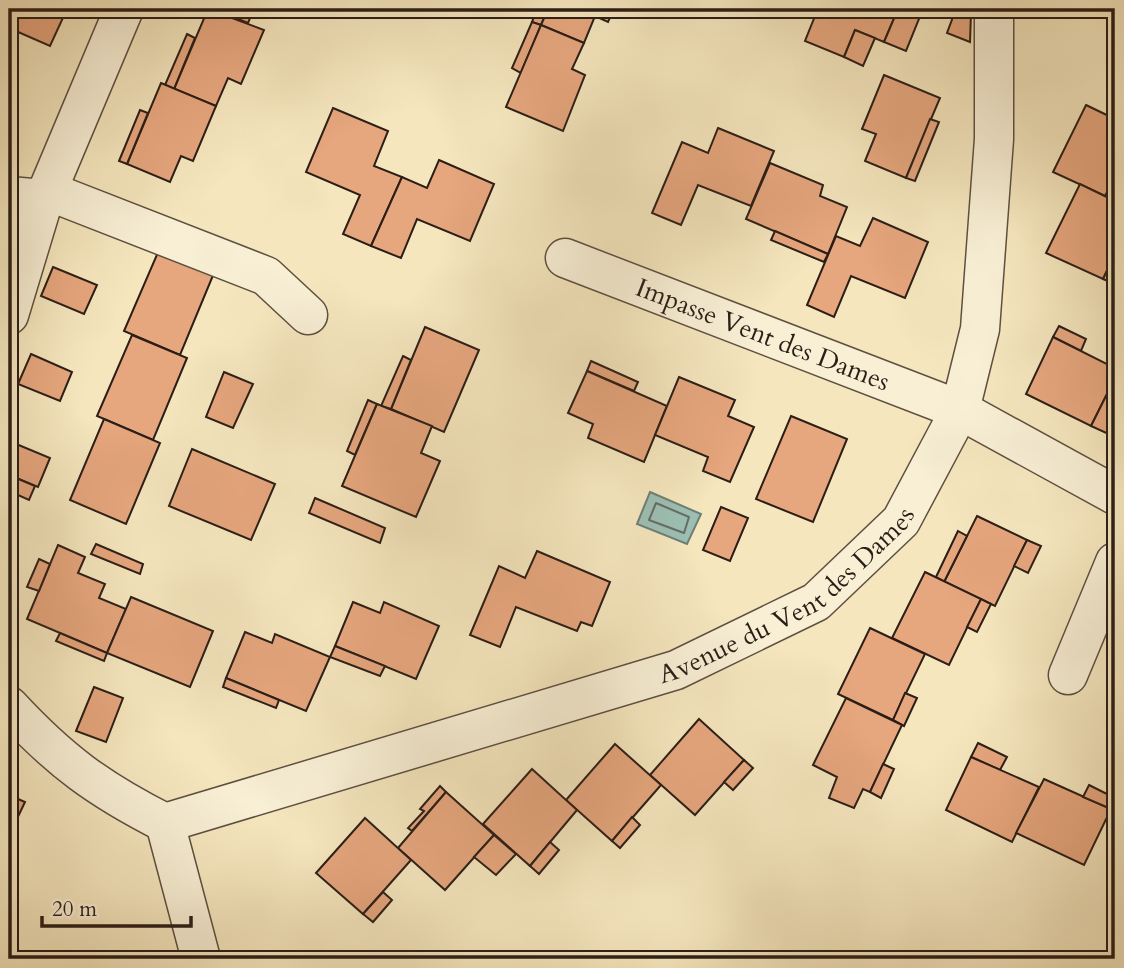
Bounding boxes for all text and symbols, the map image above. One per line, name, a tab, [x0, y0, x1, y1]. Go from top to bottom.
street label: Impasse Vent des Dames	[631, 270, 895, 399]
street label: Avenue du Vent des Dames	[655, 501, 923, 692]
scale bar	[42, 884, 191, 928]
text: 20 m	[52, 895, 97, 924]

